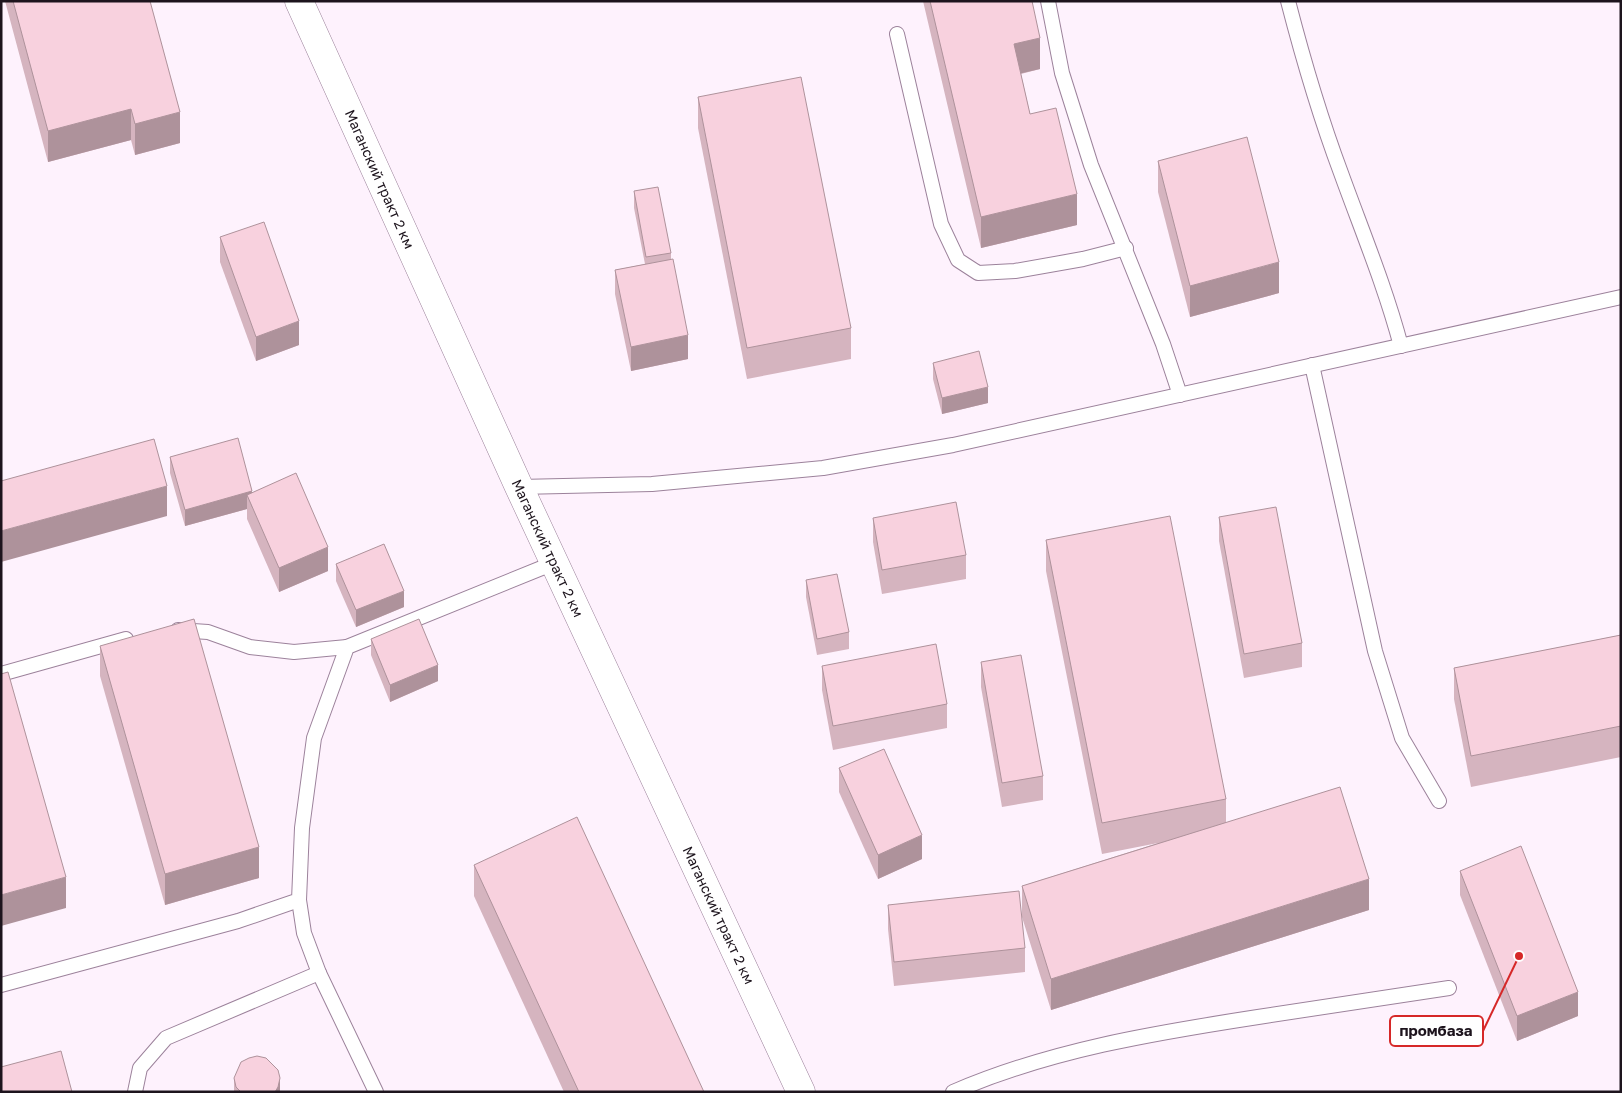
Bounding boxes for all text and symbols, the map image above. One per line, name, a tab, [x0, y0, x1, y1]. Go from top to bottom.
street label: Маганский тракт 2 км	[342, 107, 418, 251]
street label: Маганский тракт 2 км	[509, 476, 587, 620]
street label: Маганский тракт 2 км	[680, 843, 758, 987]
callout: промбаза	[1390, 1016, 1483, 1046]
text: промбаза	[1400, 1021, 1473, 1039]

